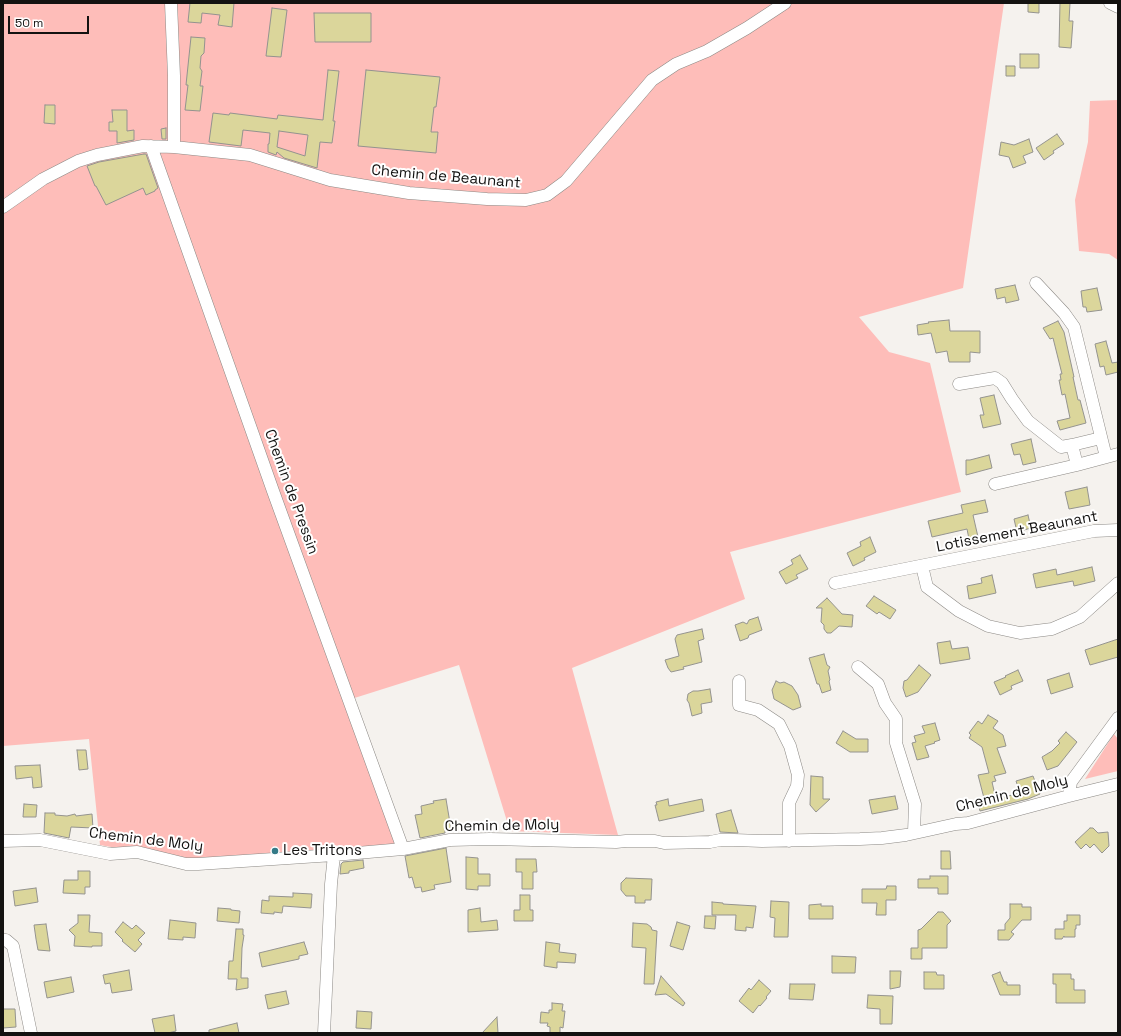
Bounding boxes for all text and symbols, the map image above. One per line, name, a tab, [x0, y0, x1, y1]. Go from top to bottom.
scale bar	[10, 8, 91, 34]
text: 50 m	[15, 15, 43, 31]
street label: Chemin de Beaunant	[371, 162, 521, 192]
street label: Chemin de Pressin	[260, 427, 322, 557]
street label: Lotissement Beaunant	[935, 508, 1099, 556]
street label: Chemin de Moly	[954, 771, 1070, 817]
street label: Chemin de Moly	[444, 816, 560, 836]
street label: Chemin de Moly	[88, 824, 204, 856]
place label: Les Tritons	[283, 842, 362, 860]
marker: Les Tritons	[270, 846, 280, 856]

